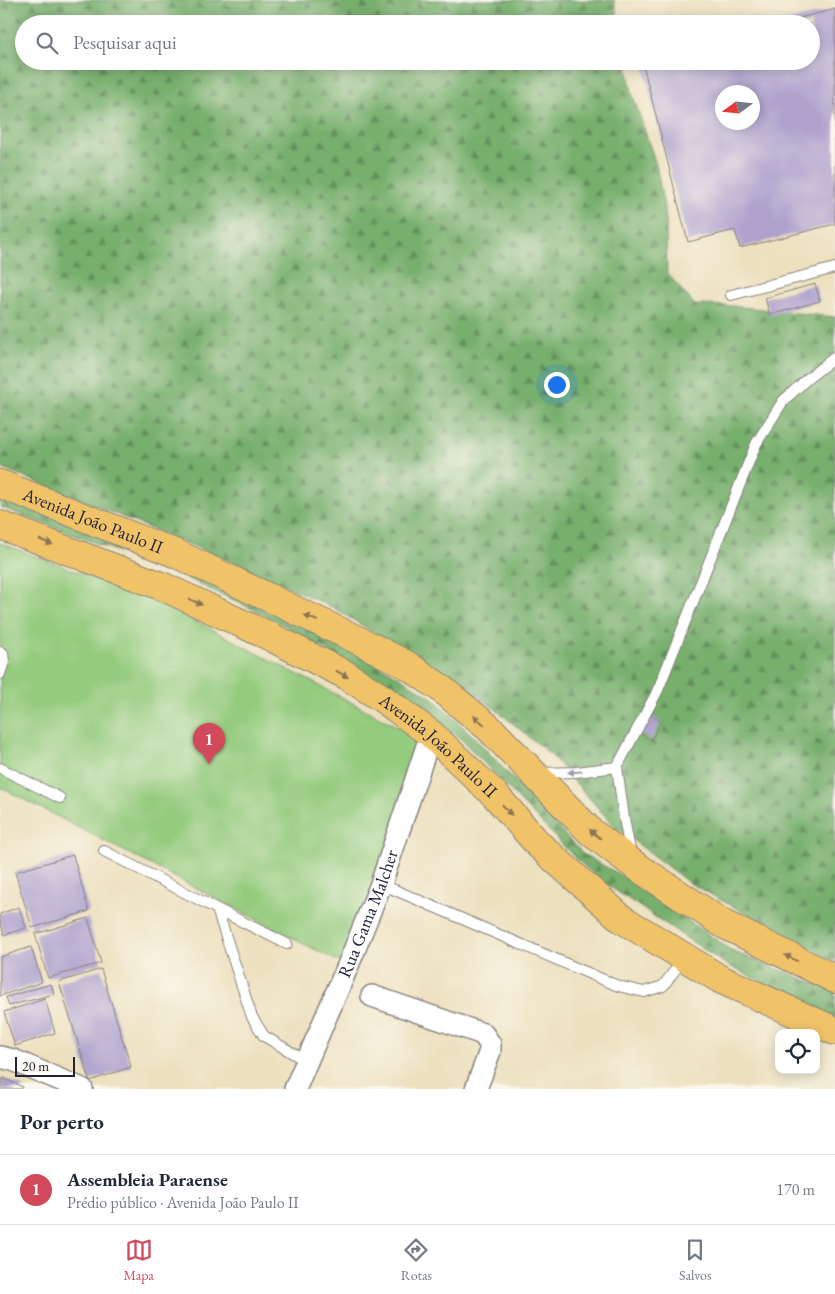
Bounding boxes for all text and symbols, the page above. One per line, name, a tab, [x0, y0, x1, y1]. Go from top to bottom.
search box	[15, 15, 820, 70]
icon: search	[33, 29, 61, 57]
text: Pesquisar aqui	[73, 30, 177, 55]
north arrow	[715, 85, 760, 130]
your location	[544, 372, 570, 398]
street label: Avenida João Paulo II	[19, 482, 167, 558]
one-way arrow	[38, 539, 53, 546]
one-way arrow	[189, 598, 204, 607]
one-way arrow	[304, 614, 319, 622]
one-way arrow	[336, 669, 349, 678]
street label: Avenida João Paulo II	[374, 688, 503, 802]
one-way arrow	[474, 714, 486, 726]
pin: 1	[193, 723, 225, 764]
one-way arrow	[567, 768, 583, 776]
one-way arrow	[502, 803, 513, 816]
one-way arrow	[589, 829, 602, 840]
street label: Rua Gama Malcher	[332, 847, 403, 981]
one-way arrow	[784, 953, 798, 961]
map controls	[775, 1029, 820, 1074]
button: locate	[775, 1029, 820, 1074]
scale bar	[15, 1054, 75, 1077]
text: 20 m	[22, 1057, 49, 1075]
text: Por perto	[20, 1108, 104, 1135]
text: Assembleia Paraense	[67, 1167, 228, 1192]
text: 1	[32, 1179, 40, 1200]
text: 170 m	[776, 1179, 815, 1200]
text: Prédio público · Avenida João Paulo II	[67, 1192, 299, 1213]
tab: Mapa	[123, 1236, 154, 1284]
tab: Rotas	[401, 1236, 432, 1284]
tab: Salvos	[679, 1236, 712, 1284]

